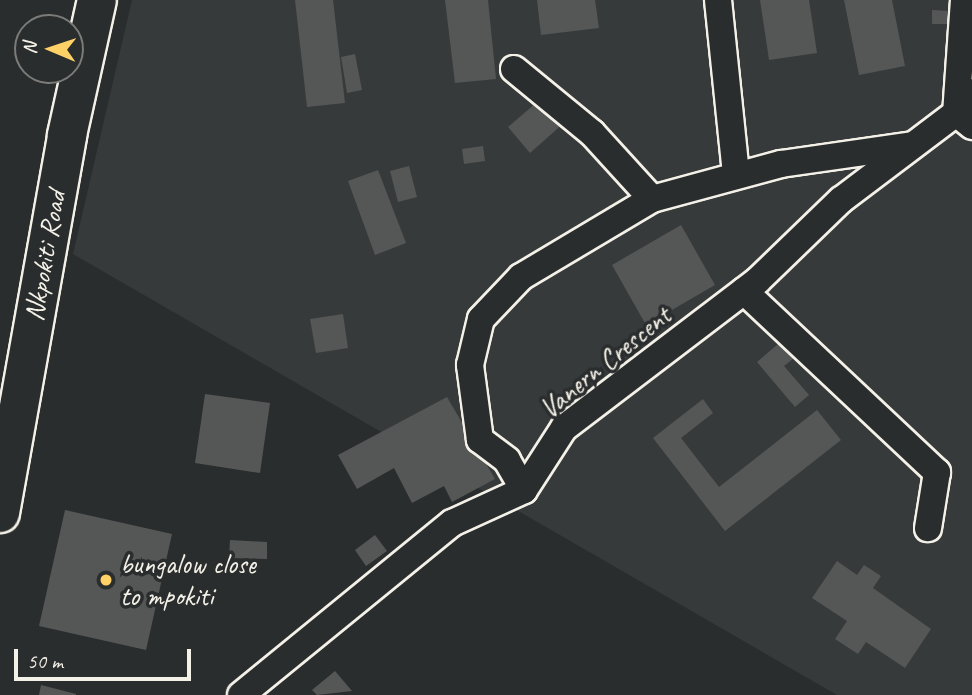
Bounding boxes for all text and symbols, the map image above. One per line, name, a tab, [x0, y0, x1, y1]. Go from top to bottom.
north arrow	[14, 14, 84, 84]
text: N	[18, 42, 42, 55]
street label: Nkpokiti Road	[17, 188, 73, 324]
street label: Vanern Crescent	[533, 299, 677, 425]
place label: bungalow close to mpokiti	[120, 547, 255, 613]
marker: bungalow close to mpokiti	[98, 572, 114, 588]
scale bar	[18, 636, 194, 680]
text: 50 m	[27, 648, 63, 674]

